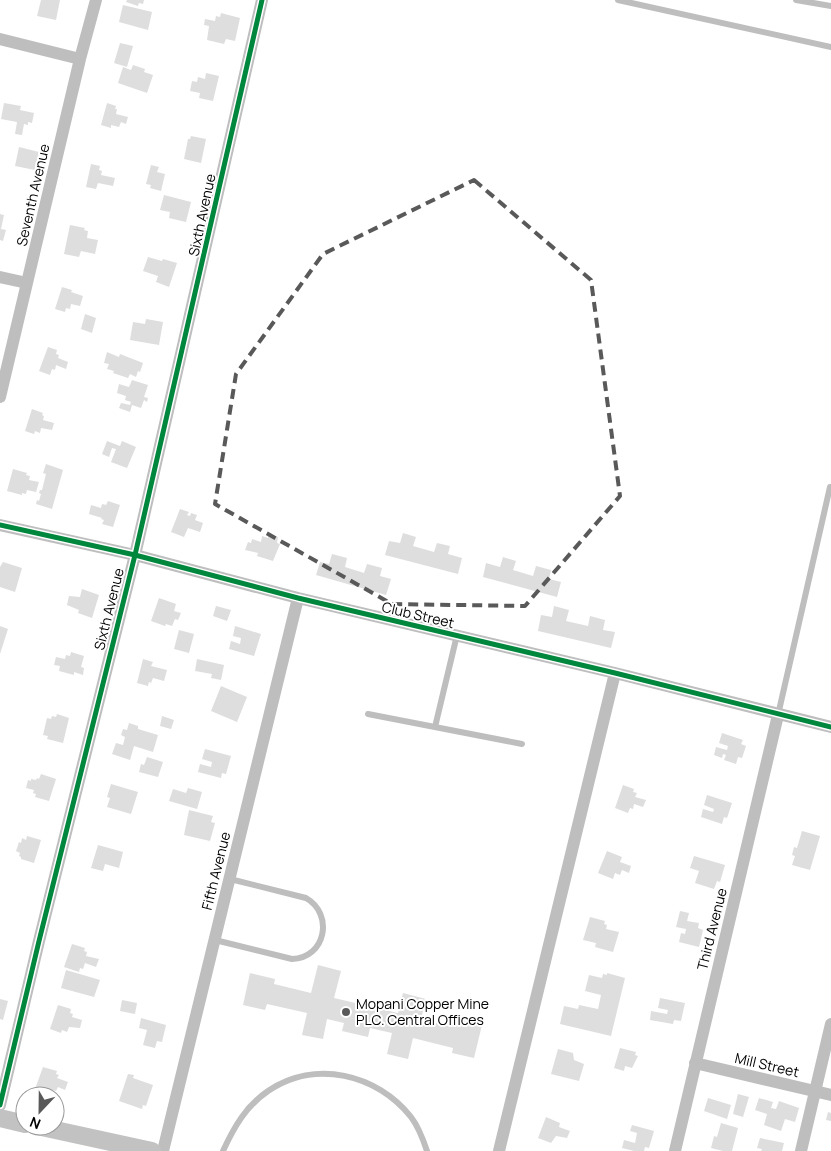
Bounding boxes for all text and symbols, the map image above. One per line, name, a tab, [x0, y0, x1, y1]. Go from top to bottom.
street label: Seventh Avenue	[12, 142, 54, 248]
street label: Sixth Avenue	[183, 172, 220, 258]
street label: Sixth Avenue	[89, 566, 128, 652]
street label: Club Street	[380, 597, 457, 632]
street label: Fifth Avenue	[197, 830, 234, 912]
street label: Third Avenue	[692, 886, 731, 972]
place label: Mopani Copper Mine PLC. Central Offices	[356, 994, 489, 1029]
marker: Mopani Copper Mine PLC. Central Offices	[340, 1006, 352, 1018]
street label: Mill Street	[733, 1048, 802, 1081]
north arrow	[15, 1086, 65, 1136]
text: N	[27, 1113, 43, 1134]

